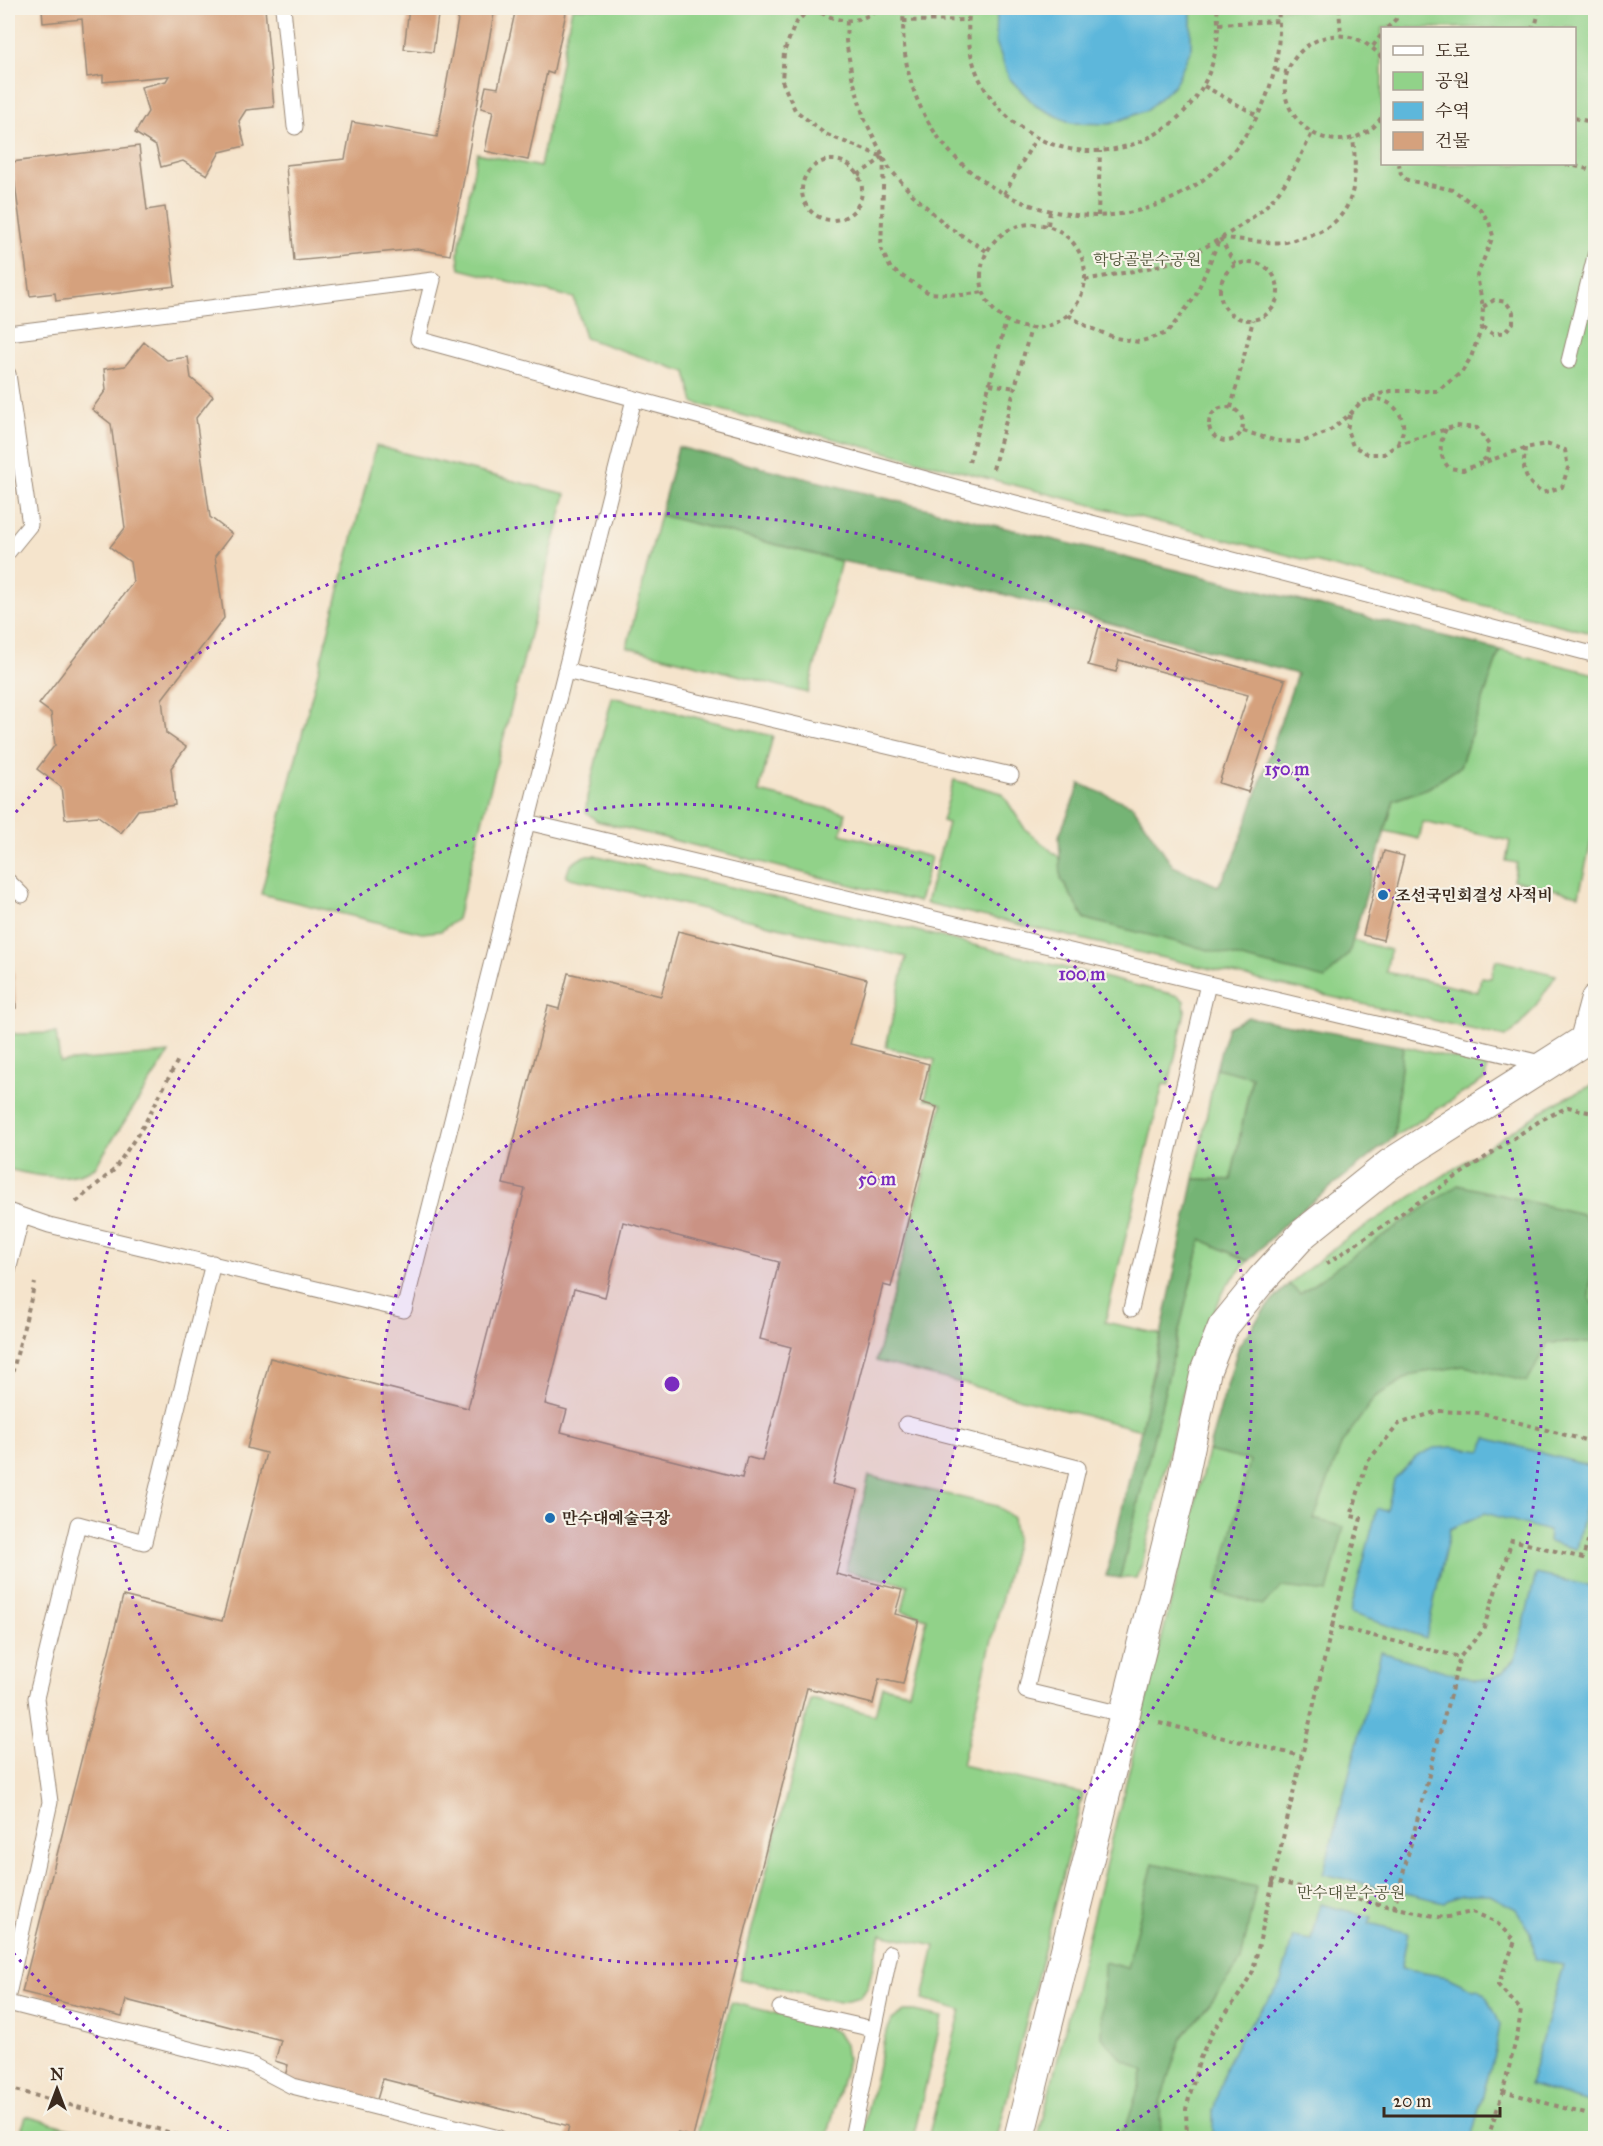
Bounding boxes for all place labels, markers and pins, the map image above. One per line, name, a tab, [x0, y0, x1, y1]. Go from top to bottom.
place label: 조선국민회결성 사적비	[1395, 886, 1553, 905]
marker: 조선국민회결성 사적비	[1376, 888, 1390, 902]
centre of rings	[662, 1374, 682, 1394]
place label: 만수대예술극장	[562, 1509, 671, 1528]
marker: 만수대예술극장	[543, 1511, 557, 1525]

